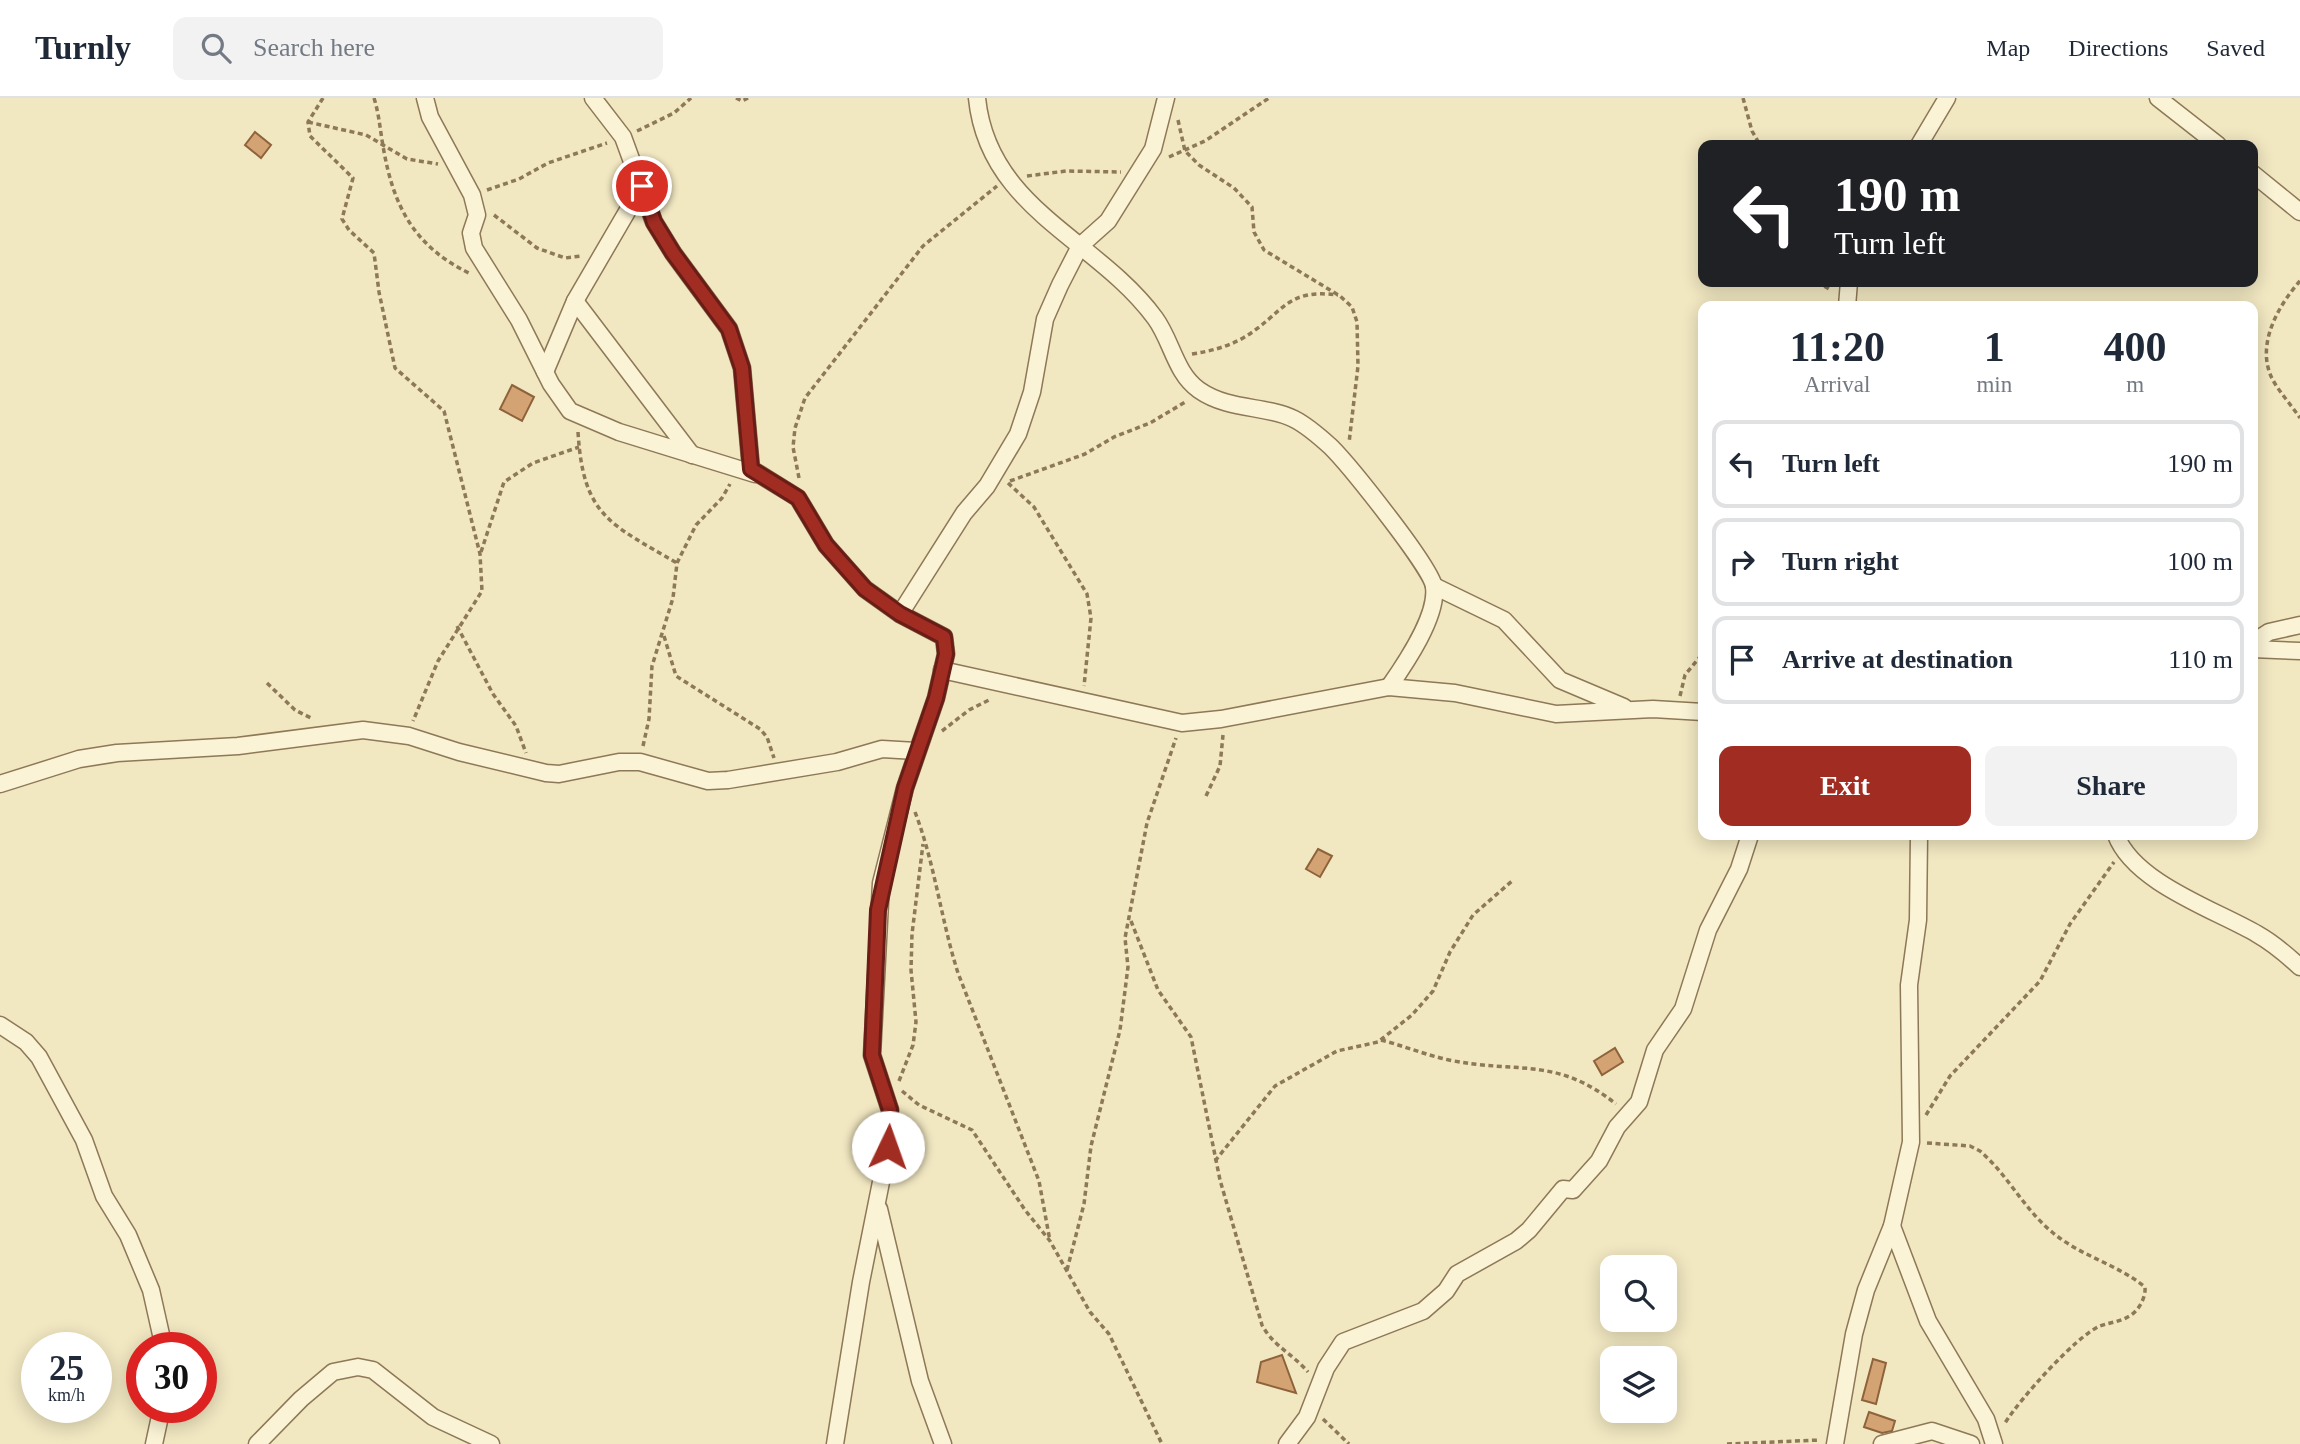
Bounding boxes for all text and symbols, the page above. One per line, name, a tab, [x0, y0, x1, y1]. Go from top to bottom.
search box	[173, 17, 663, 80]
icon: search	[197, 29, 235, 67]
text: Turnly	[35, 30, 131, 66]
text: Search here	[253, 33, 375, 62]
text: Map	[1986, 35, 2030, 61]
text: Directions	[2068, 35, 2168, 61]
text: Saved	[2206, 35, 2265, 61]
pin	[612, 156, 672, 216]
icon: arrive	[623, 167, 661, 205]
text: 190 m	[1834, 167, 1961, 222]
icon: left	[1719, 168, 1810, 259]
text: Turn left	[1834, 225, 1946, 261]
text: 11:20	[1789, 324, 1885, 370]
text: 1	[1984, 324, 2005, 370]
text: 400	[2104, 324, 2167, 370]
text: Arrival	[1804, 372, 1870, 397]
text: min	[1976, 372, 2012, 397]
text: m	[2126, 372, 2144, 397]
icon: left	[1723, 445, 1761, 483]
text: Turn left	[1782, 449, 1880, 478]
text: 190 m	[2167, 449, 2233, 478]
icon: right	[1723, 543, 1761, 581]
text: Turn right	[1782, 547, 1899, 576]
text: 100 m	[2167, 547, 2233, 576]
icon: arrive	[1723, 641, 1761, 679]
text: Arrive at destination	[1782, 645, 2013, 674]
text: 110 m	[2168, 645, 2233, 674]
button: Exit	[1719, 746, 1971, 826]
button: Share	[1985, 746, 2237, 826]
position arrow	[851, 1110, 925, 1184]
map controls	[1600, 1255, 1677, 1423]
button: search	[1600, 1255, 1677, 1332]
speed limit sign: 30	[126, 1332, 217, 1423]
button: layers	[1600, 1346, 1677, 1423]
text: 25	[49, 1349, 84, 1388]
text: km/h	[48, 1385, 85, 1405]

